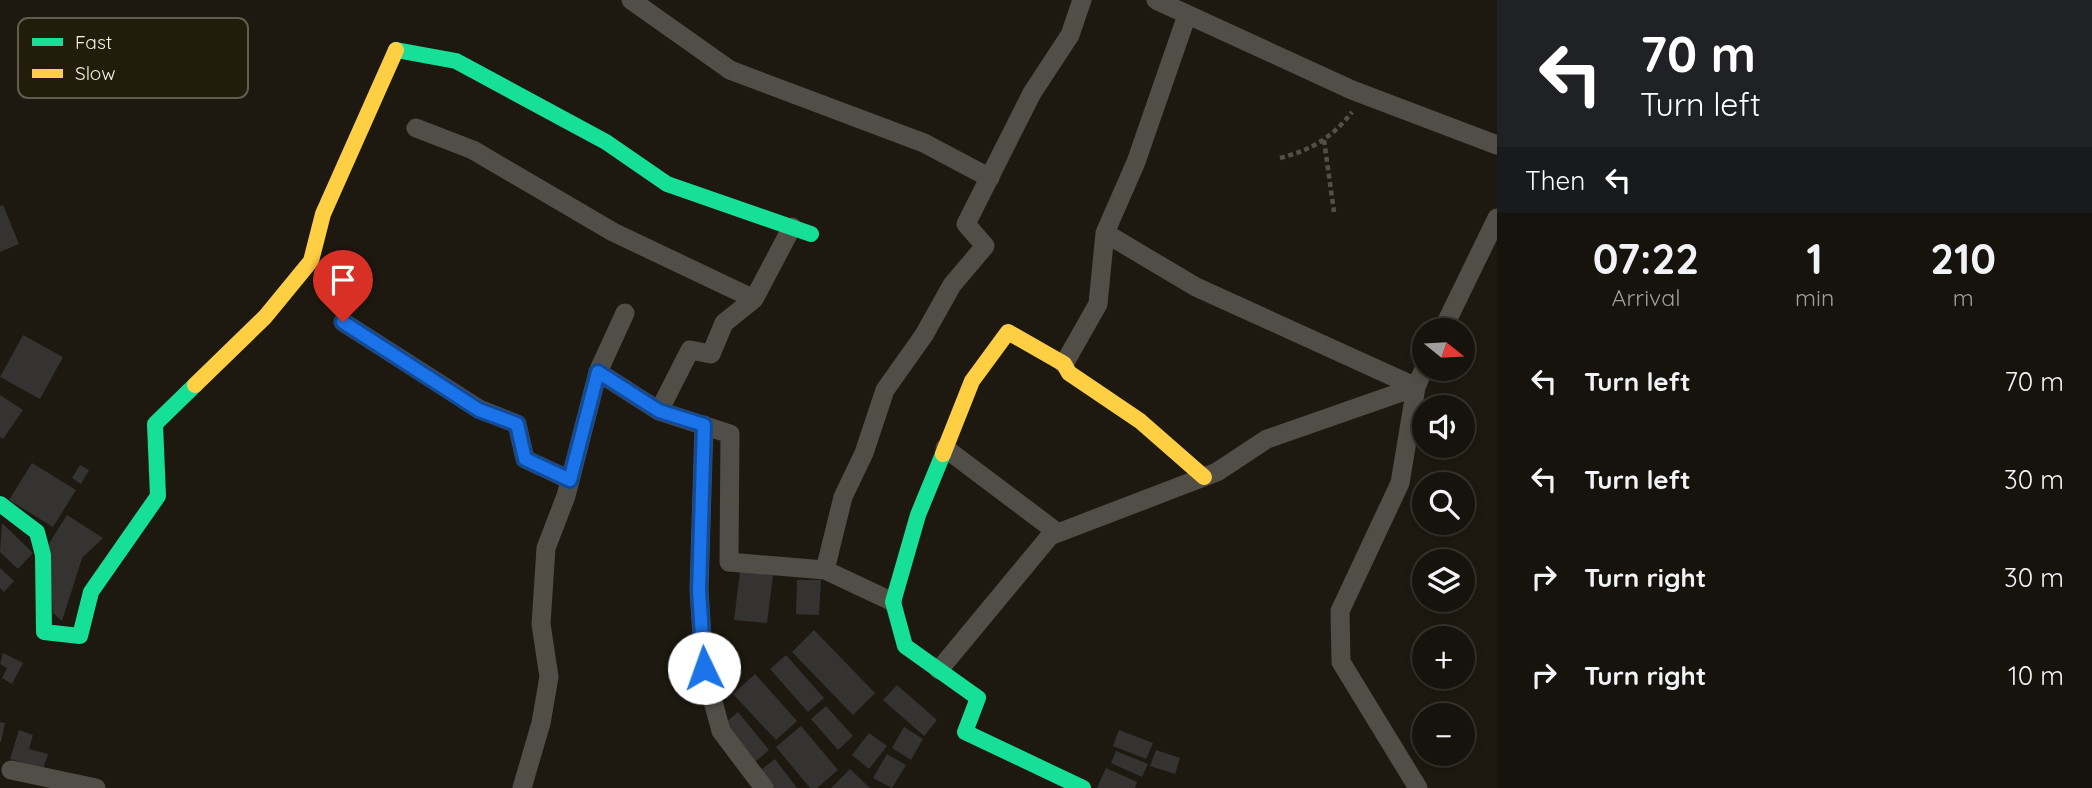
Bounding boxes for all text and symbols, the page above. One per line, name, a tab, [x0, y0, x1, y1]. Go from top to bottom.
legend	[18, 18, 248, 98]
text: 70 m	[1640, 23, 1756, 84]
icon: left	[1525, 28, 1616, 119]
text: Fast	[75, 30, 112, 54]
text: Slow	[75, 61, 116, 85]
text: Turn left	[1640, 84, 1761, 124]
icon: left	[1599, 161, 1637, 199]
text: Then	[1525, 164, 1585, 197]
text: 07:22	[1593, 232, 1699, 285]
text: 1	[1807, 232, 1823, 285]
text: 210	[1930, 232, 1996, 285]
pin	[313, 250, 373, 322]
icon: arrive	[324, 261, 362, 299]
text: Arrival	[1612, 283, 1680, 312]
text: min	[1795, 283, 1834, 312]
text: m	[1953, 283, 1974, 312]
north arrow	[1412, 318, 1475, 382]
map controls	[1412, 318, 1475, 766]
icon: left	[1525, 362, 1563, 400]
text: Turn left	[1584, 365, 1691, 398]
text: 70 m	[2004, 365, 2064, 398]
button: sound	[1412, 395, 1475, 458]
icon: left	[1525, 460, 1563, 498]
text: Turn left	[1584, 463, 1691, 496]
text: 30 m	[2004, 463, 2064, 496]
button: search	[1412, 472, 1475, 535]
button: layers	[1412, 549, 1475, 612]
icon: right	[1525, 558, 1563, 596]
text: Turn right	[1584, 561, 1706, 594]
text: 30 m	[2004, 561, 2064, 594]
button: +	[1412, 626, 1475, 689]
position arrow	[667, 631, 741, 705]
icon: right	[1525, 656, 1563, 694]
text: Turn right	[1584, 659, 1706, 692]
text: 10 m	[2008, 659, 2064, 692]
button: −	[1412, 703, 1475, 766]

